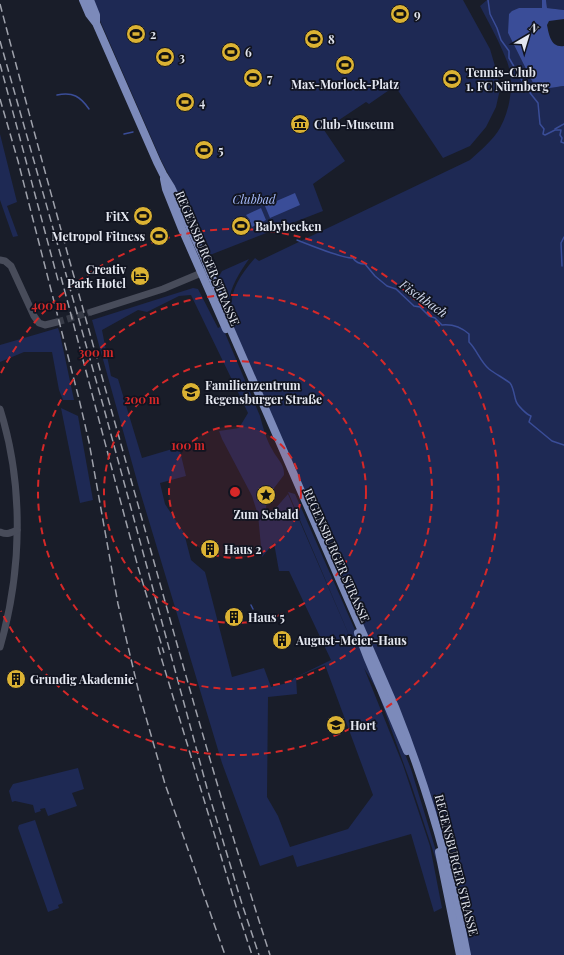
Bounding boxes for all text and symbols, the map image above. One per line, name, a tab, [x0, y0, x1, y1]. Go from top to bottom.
sports icon: 9	[389, 3, 411, 25]
place label: 9	[414, 6, 421, 22]
north arrow	[508, 16, 548, 56]
text: N	[527, 19, 542, 36]
sports icon: 2	[125, 23, 147, 45]
place label: 2	[150, 26, 156, 42]
sports icon: 8	[303, 28, 325, 50]
place label: 8	[328, 31, 335, 47]
sports icon: 6	[220, 41, 242, 63]
place label: 6	[245, 44, 252, 60]
sports icon: 3	[154, 46, 176, 68]
place label: 3	[179, 49, 185, 65]
sports icon: Max-Morlock-Platz	[334, 54, 356, 76]
place label: Tennis-Club 1. FC Nürnberg	[466, 64, 549, 94]
sports icon: 7	[242, 67, 264, 89]
sports icon: Tennis-Club 1. FC Nürnberg	[441, 68, 463, 90]
place label: 7	[267, 70, 273, 86]
place label: Max-Morlock-Platz	[291, 76, 399, 92]
sports icon: 4	[174, 91, 196, 113]
place label: 4	[199, 94, 205, 110]
museum icon: Club-Museum	[289, 113, 311, 135]
place label: Club-Museum	[314, 116, 394, 132]
sports icon: 5	[193, 139, 215, 161]
place label: 5	[218, 142, 224, 158]
street label: REGENSBURGER STRASSE	[172, 188, 244, 328]
park label: Clubbad	[232, 191, 276, 207]
sports icon: FitX	[132, 205, 154, 227]
place label: FitX	[106, 208, 130, 224]
sports icon: Babybecken	[230, 215, 252, 237]
place label: Babybecken	[255, 218, 322, 234]
sports icon: Metropol Fitness	[148, 225, 170, 247]
place label: Metropol Fitness	[52, 228, 145, 244]
place label: Creativ Park Hotel	[67, 261, 127, 291]
hotel icon: Creativ Park Hotel	[129, 265, 151, 287]
water label: Fischbach	[396, 275, 451, 321]
text: 400 m	[31, 297, 67, 313]
text: 300 m	[79, 344, 114, 360]
place label: Familienzentrum Regensburger Straße	[205, 377, 322, 407]
school or university icon: Familienzentrum Regensburger Straße	[180, 381, 202, 403]
text: 200 m	[124, 391, 160, 407]
text: 100 m	[171, 437, 205, 453]
place icon: Zum Sebald	[255, 484, 277, 506]
centre of rings	[228, 485, 242, 499]
street label: REGENSBURGER STRASSE	[300, 485, 374, 625]
place label: Zum Sebald	[233, 506, 299, 522]
building icon: Haus 2	[199, 538, 221, 560]
place label: Haus 2	[224, 541, 262, 557]
building icon: Haus 5	[223, 606, 245, 628]
place label: Haus 5	[248, 609, 285, 625]
building icon: August-Meier-Haus	[271, 629, 293, 651]
place label: August-Meier-Haus	[295, 632, 407, 648]
building icon: Grundig Akademie	[5, 668, 27, 690]
place label: Grundig Akademie	[30, 671, 134, 687]
school or university icon: Hort	[325, 714, 347, 736]
place label: Hort	[350, 717, 377, 733]
street label: REGENSBURGER STRASSE	[432, 793, 482, 937]

